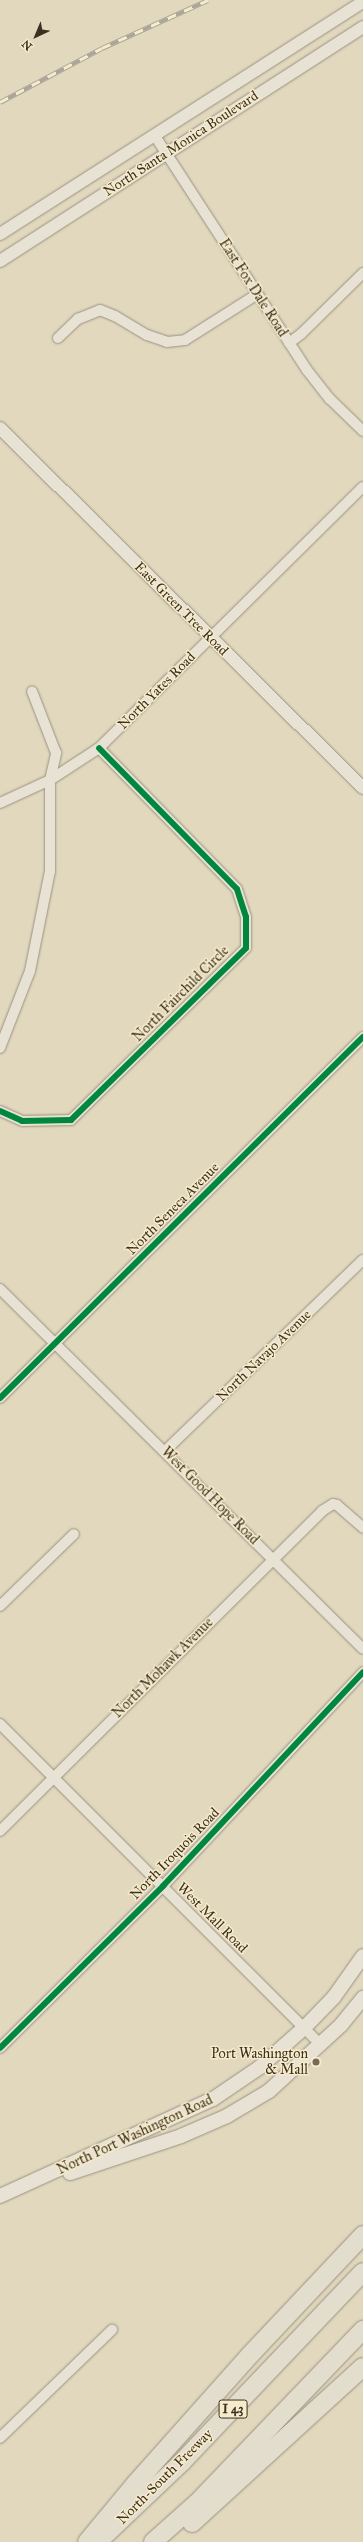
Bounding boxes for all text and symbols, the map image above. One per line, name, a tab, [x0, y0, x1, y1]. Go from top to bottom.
north arrow	[16, 16, 56, 56]
text: N	[19, 37, 35, 53]
street label: North Santa Monica Boulevard	[101, 88, 261, 200]
street label: East Fox Dale Road	[215, 236, 291, 340]
street label: East Green Tree Road	[131, 559, 231, 659]
street label: North Yates Road	[115, 649, 199, 733]
street label: North Fairchild Circle	[129, 942, 233, 1046]
street label: North Seneca Avenue	[123, 1159, 223, 1259]
street label: North Navajo Avenue	[213, 1306, 315, 1406]
street label: West Good Hope Road	[158, 1444, 262, 1548]
street label: North Mohawk Avenue	[109, 1614, 217, 1722]
street label: North Iroquois Road	[127, 1805, 223, 1903]
street label: West Mall Road	[173, 1879, 251, 1957]
place label: Port Washington & Mall	[211, 2046, 308, 2078]
marker: Port Washington & Mall	[311, 2057, 321, 2067]
street label: North Port Washington Road	[55, 2092, 215, 2178]
road number: I 43	[218, 2398, 248, 2420]
street label: North-South Freeway	[114, 2426, 216, 2528]

